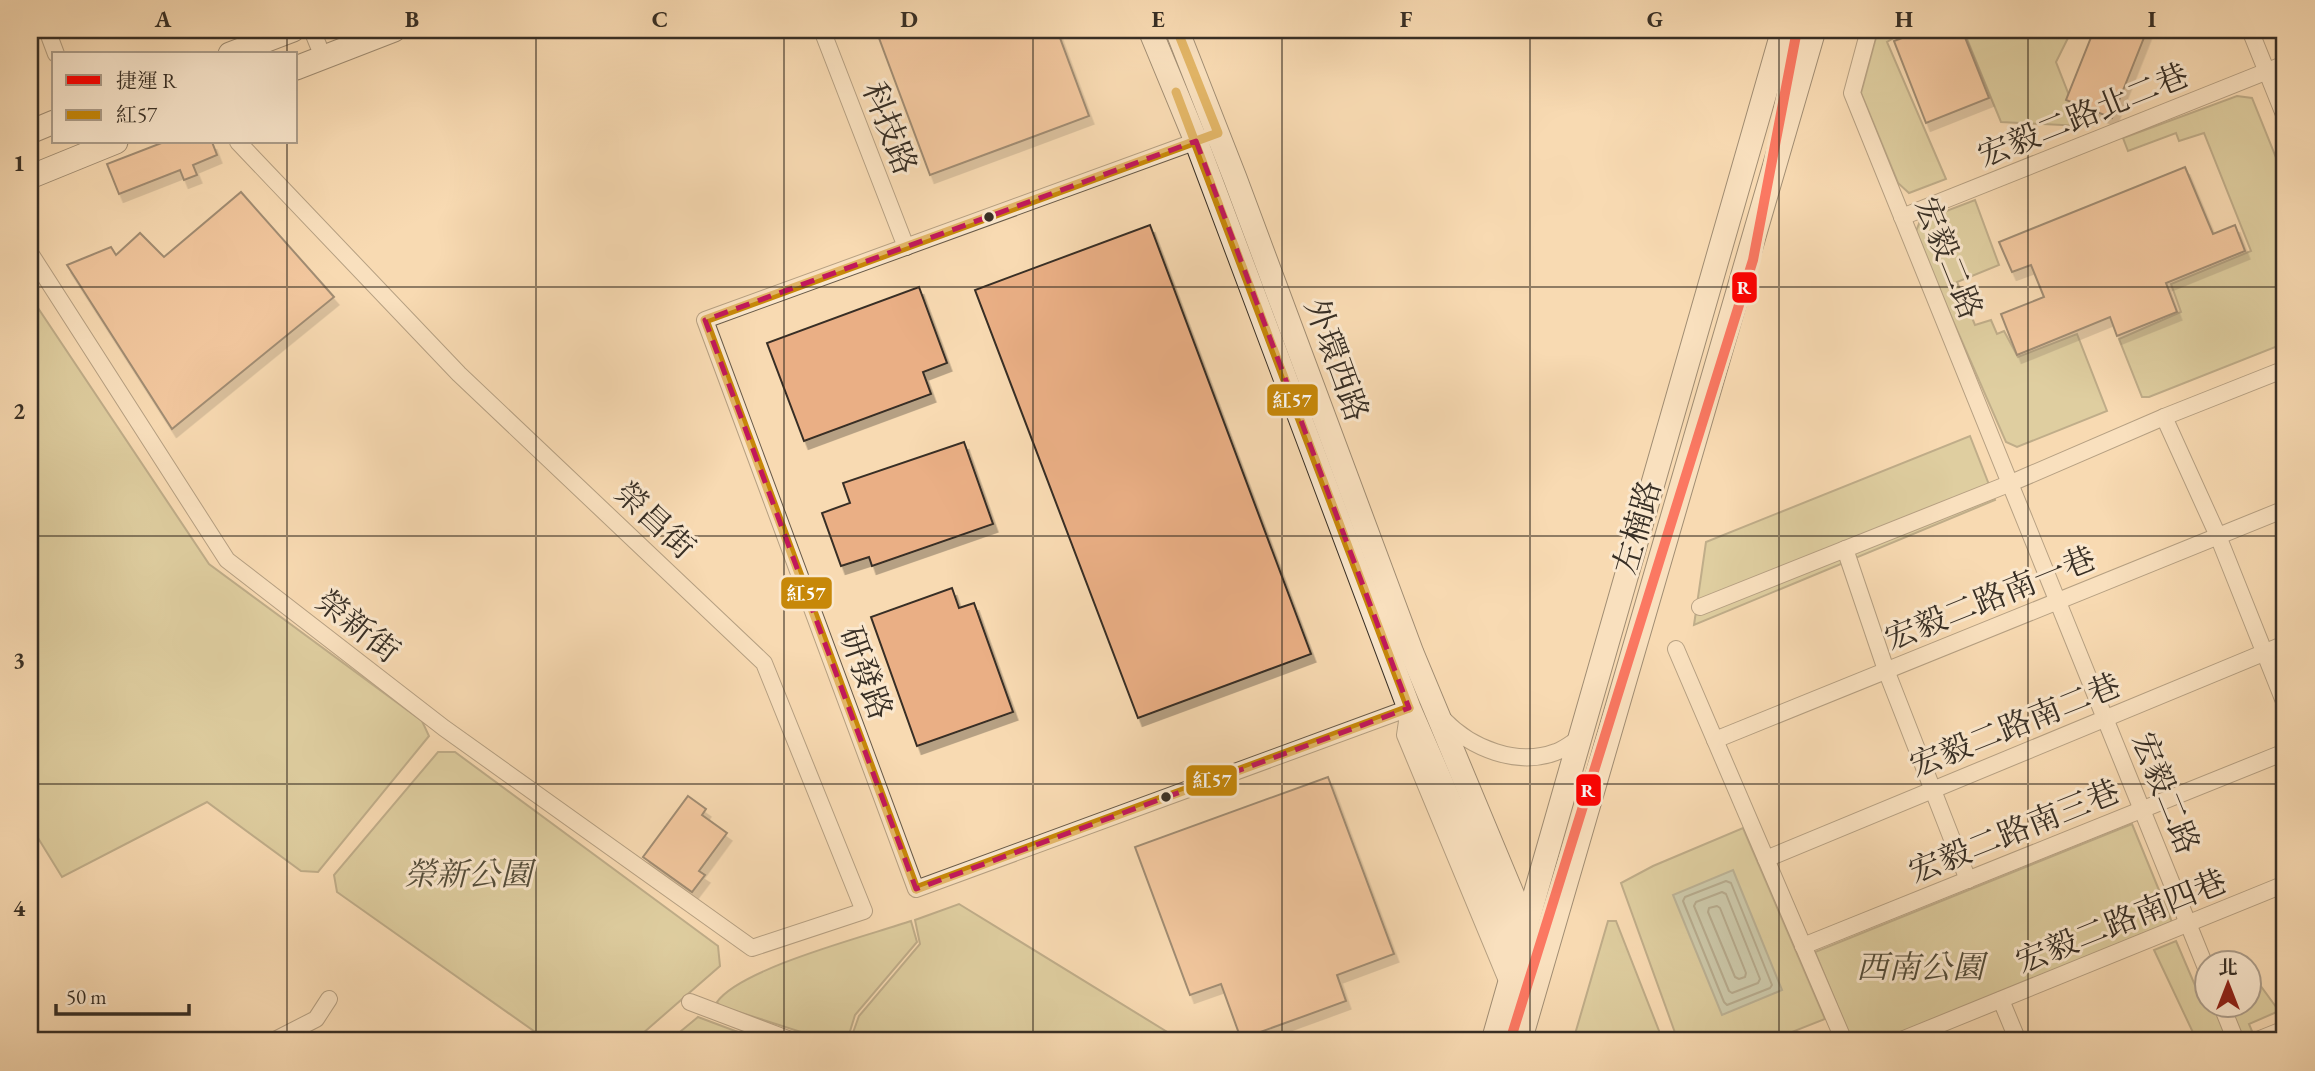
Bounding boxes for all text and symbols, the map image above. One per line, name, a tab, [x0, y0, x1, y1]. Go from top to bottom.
text: A	[154, 4, 172, 34]
text: B	[405, 4, 419, 34]
text: C	[652, 4, 668, 34]
text: D	[900, 4, 918, 34]
text: E	[1151, 4, 1165, 34]
text: F	[1400, 4, 1413, 34]
text: G	[1647, 4, 1663, 34]
text: H	[1895, 4, 1913, 34]
text: I	[2148, 4, 2156, 34]
legend	[52, 52, 298, 144]
street label: 宏毅二路北二巷	[1971, 54, 2195, 176]
text: 捷運 R	[116, 67, 178, 94]
street label: 科技路	[853, 76, 927, 180]
text: 紅57	[116, 101, 158, 128]
text: 1	[13, 148, 25, 178]
street label: 宏毅二路	[1906, 191, 1992, 325]
unlabelled marker	[982, 210, 996, 224]
line badge: R	[1731, 271, 1758, 304]
text: R	[1737, 275, 1752, 300]
street label: 外環西路	[1295, 293, 1379, 427]
line badge: 紅57	[1266, 383, 1319, 417]
text: 紅57	[1272, 388, 1312, 413]
text: 2	[13, 396, 25, 426]
street label: 榮昌街	[606, 472, 704, 568]
street label: 左楠路	[1604, 475, 1670, 579]
street label: 宏毅二路南一巷	[1878, 537, 2102, 659]
line badge: 紅57	[780, 576, 833, 610]
street label: 榮新街	[307, 580, 409, 672]
text: 紅57	[786, 581, 826, 606]
street label: 研發路	[830, 621, 902, 725]
text: 3	[13, 645, 25, 675]
street label: 宏毅二路南二巷	[1903, 664, 2127, 786]
street label: 宏毅二路	[2123, 726, 2209, 860]
line badge: 紅57	[1185, 764, 1238, 797]
text: 紅57	[1192, 768, 1232, 793]
street label: 宏毅二路南三巷	[1902, 770, 2126, 892]
line badge: R	[1575, 773, 1602, 807]
text: R	[1581, 778, 1596, 803]
unlabelled marker	[1159, 790, 1173, 804]
park label: 榮新公園	[404, 853, 537, 895]
street label: 宏毅二路南四巷	[2009, 860, 2233, 982]
text: 4	[13, 893, 26, 923]
park label: 西南公園	[1856, 946, 1989, 988]
north arrow	[2192, 948, 2262, 1018]
text: 北	[2218, 955, 2238, 980]
scale bar	[56, 973, 189, 1017]
text: 50 m	[66, 983, 107, 1010]

